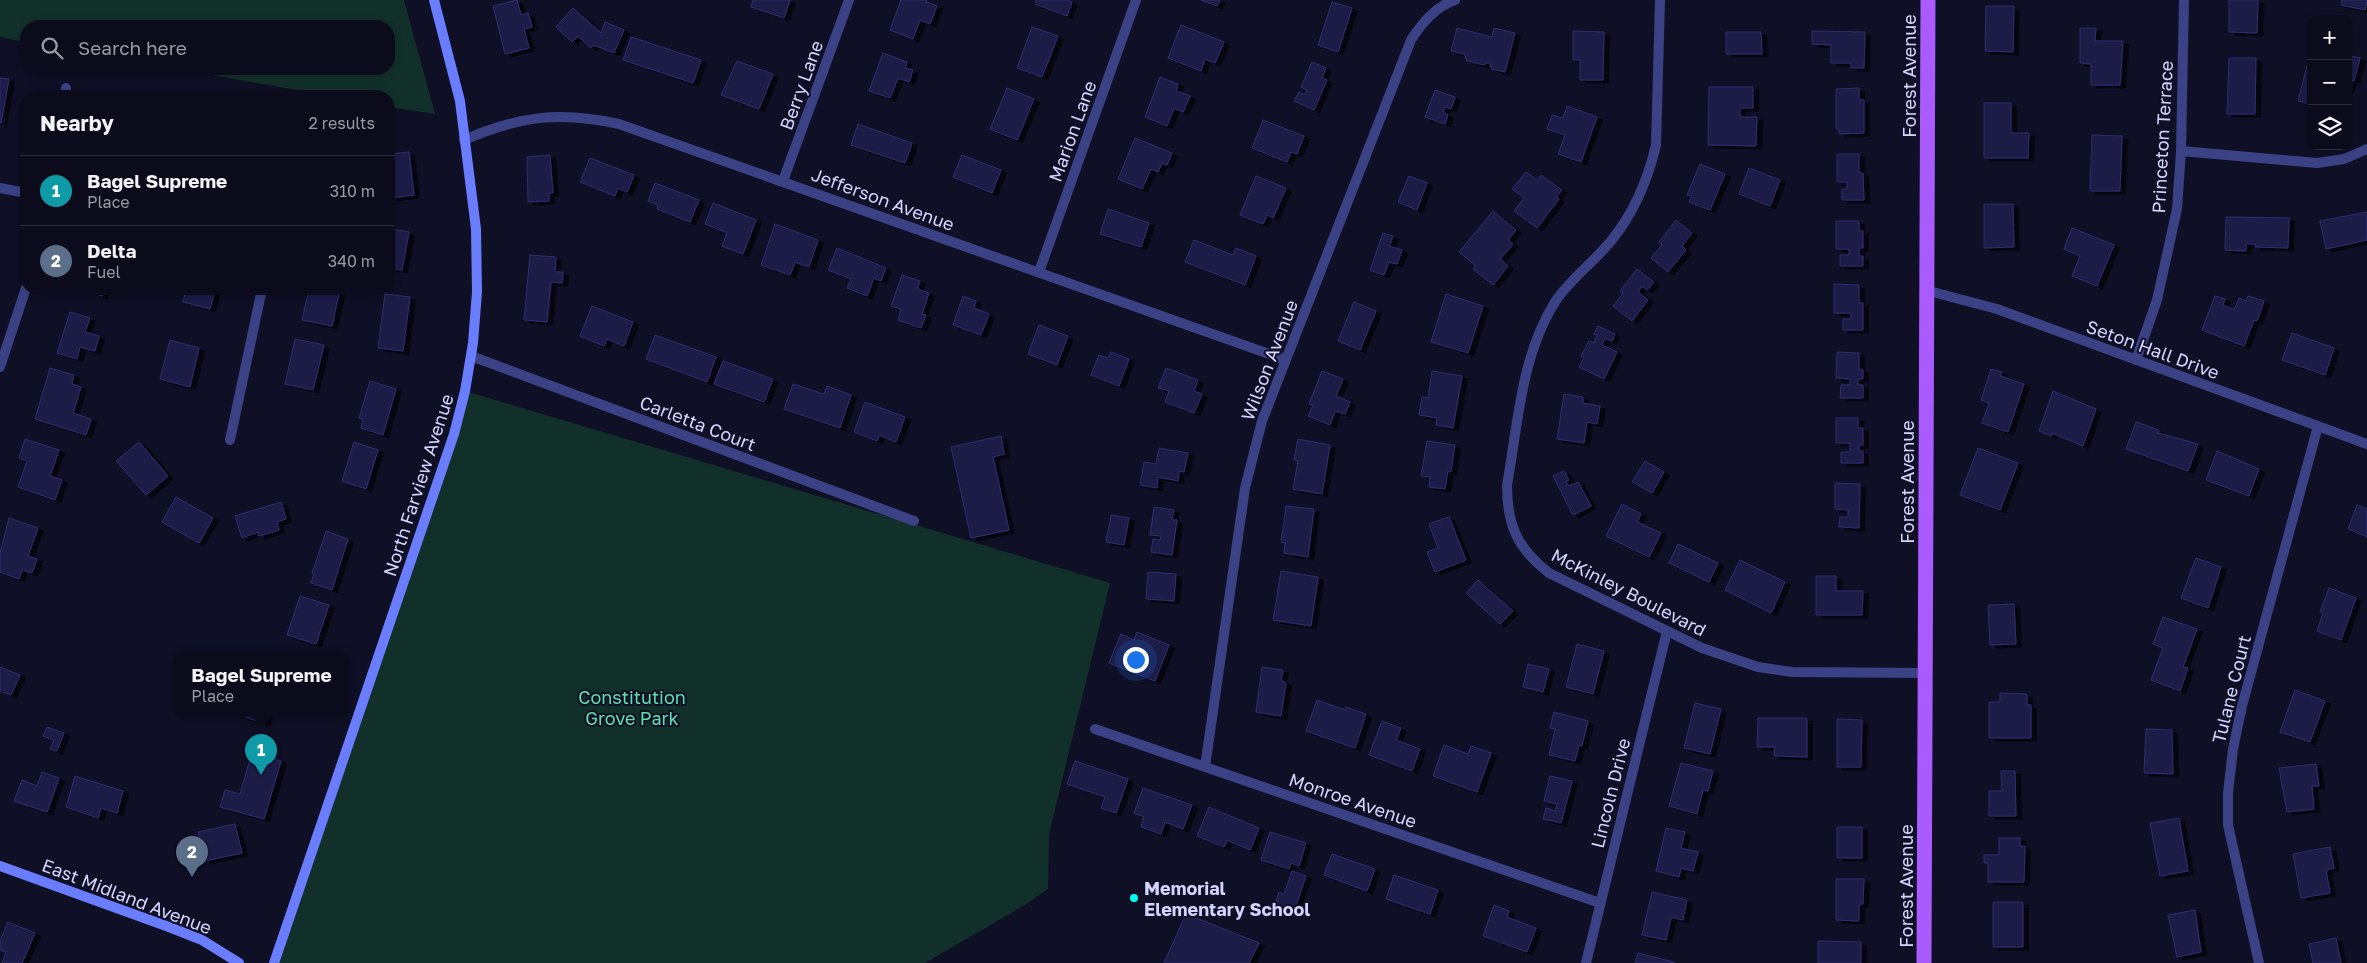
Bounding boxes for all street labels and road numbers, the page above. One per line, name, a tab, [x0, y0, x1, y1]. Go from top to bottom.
street label: Forest Avenue	[1898, 14, 1920, 138]
street label: Berry Lane	[775, 37, 827, 133]
street label: Princeton Terrace	[2147, 60, 2177, 214]
street label: Marion Lane	[1044, 77, 1100, 185]
street label: Jefferson Avenue	[809, 163, 957, 235]
street label: Wilson Avenue	[1236, 297, 1302, 423]
street label: Seton Hall Drive	[2083, 315, 2223, 383]
street label: North Farview Avenue	[378, 391, 458, 579]
street label: Carletta Court	[637, 391, 759, 455]
street label: Forest Avenue	[1896, 420, 1918, 544]
street label: McKinley Boulevard	[1548, 543, 1710, 641]
street label: Tulane Court	[2207, 633, 2255, 745]
street label: Lincoln Drive	[1586, 736, 1634, 850]
street label: Monroe Avenue	[1286, 768, 1420, 832]
street label: Forest Avenue	[1895, 824, 1917, 948]
street label: East Midland Avenue	[39, 854, 215, 938]

